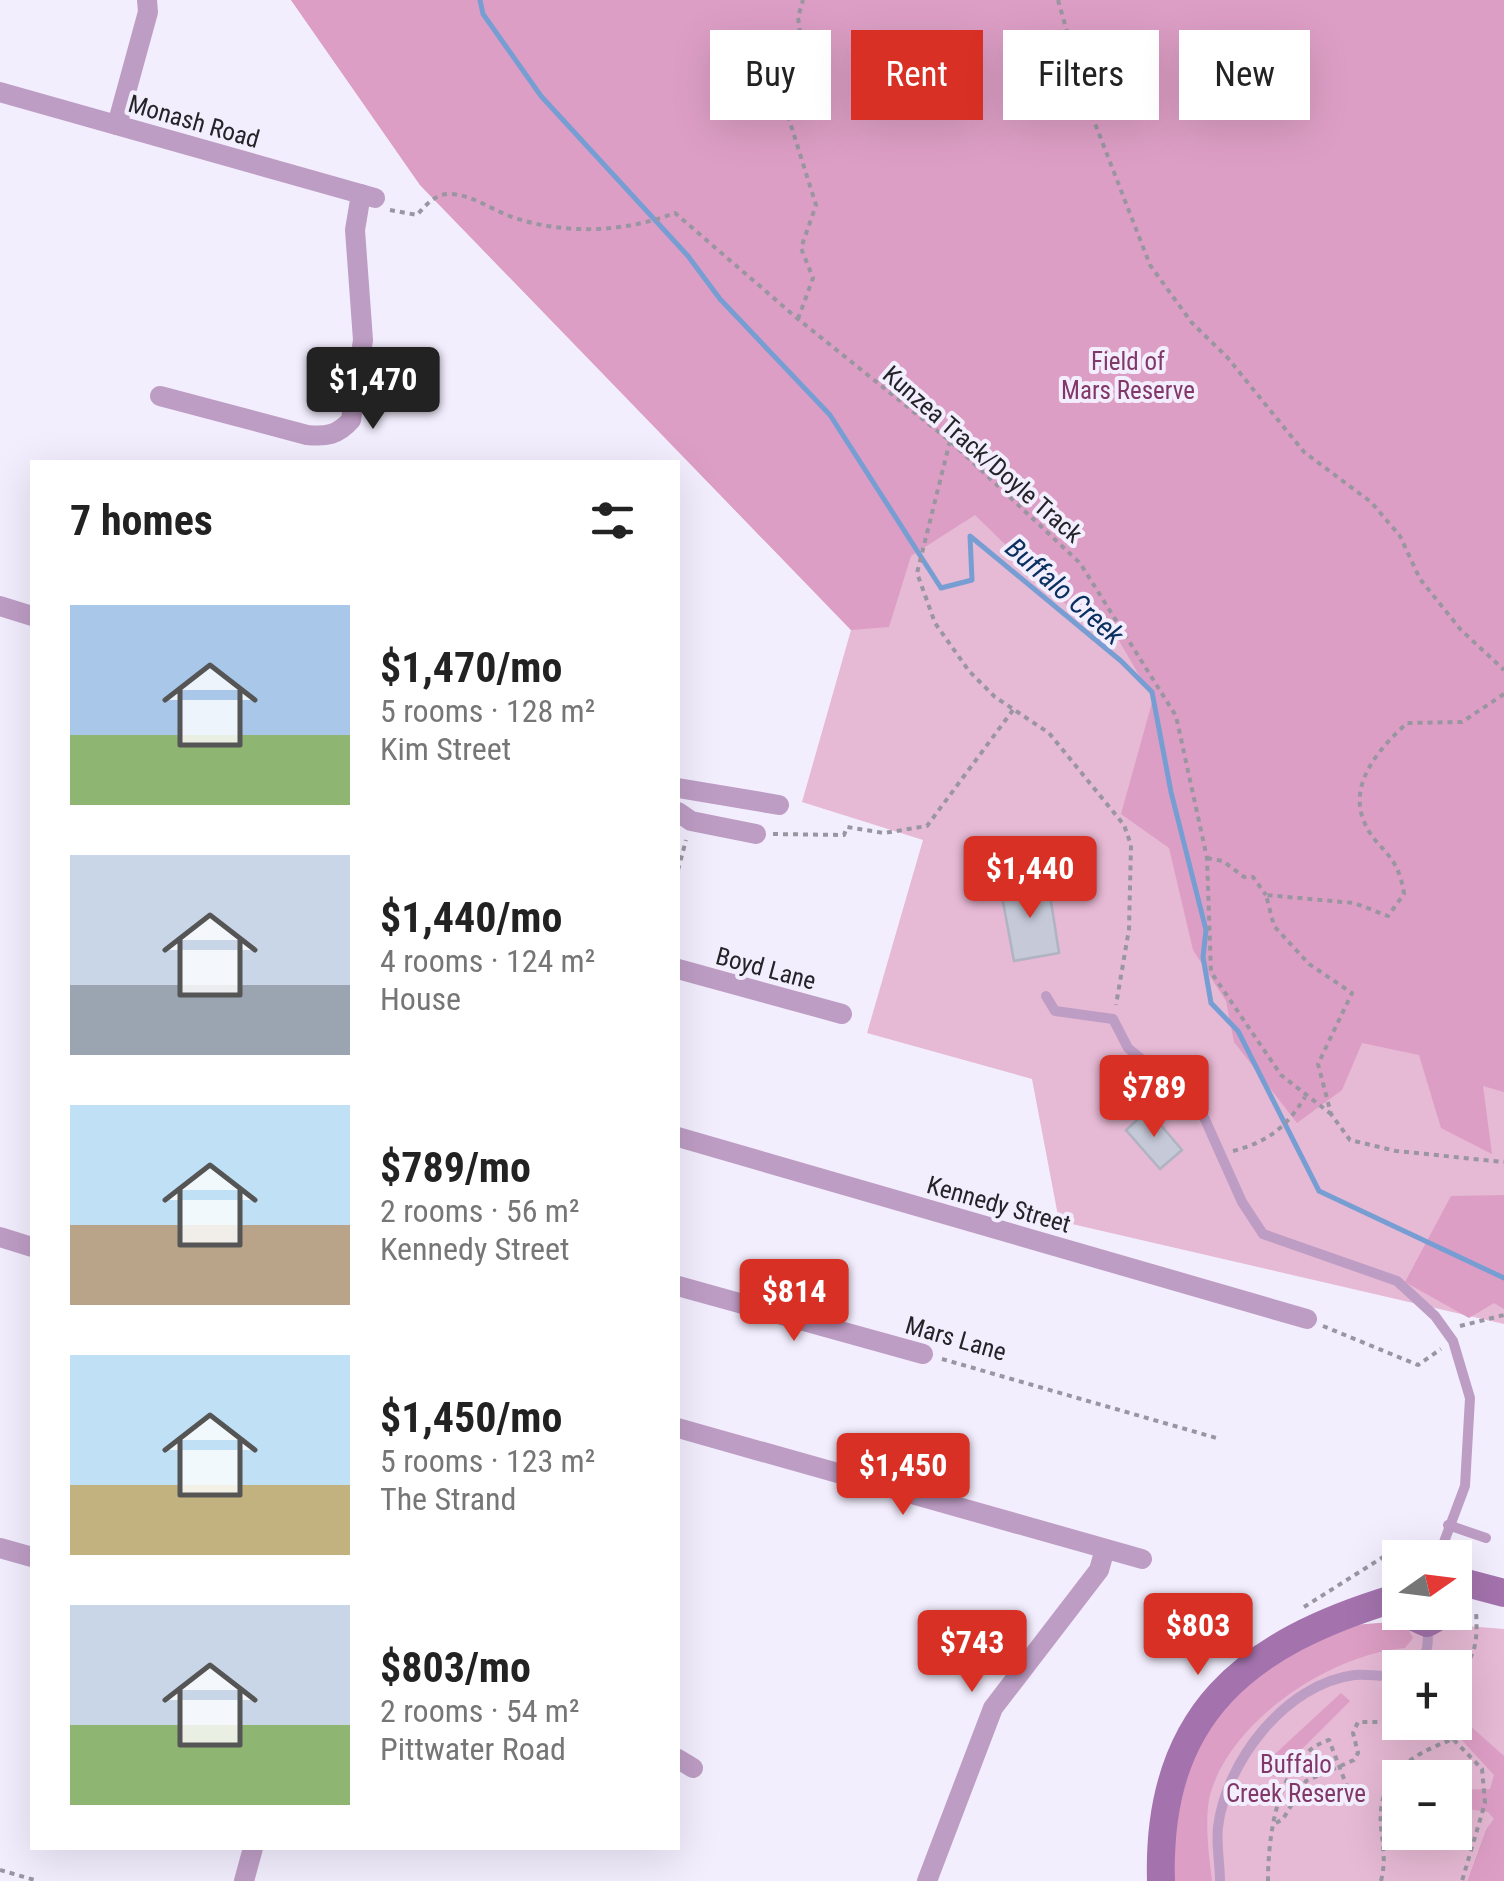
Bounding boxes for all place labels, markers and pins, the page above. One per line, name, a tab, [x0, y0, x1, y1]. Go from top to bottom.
pin: $1,470	[292, 347, 454, 432]
pin: $1,440	[949, 836, 1111, 921]
pin: $789	[1095, 1055, 1213, 1140]
pin: $814	[735, 1259, 853, 1344]
pin: $1,450	[822, 1433, 984, 1518]
pin: $803	[1139, 1593, 1257, 1678]
pin: $743	[913, 1610, 1031, 1695]

